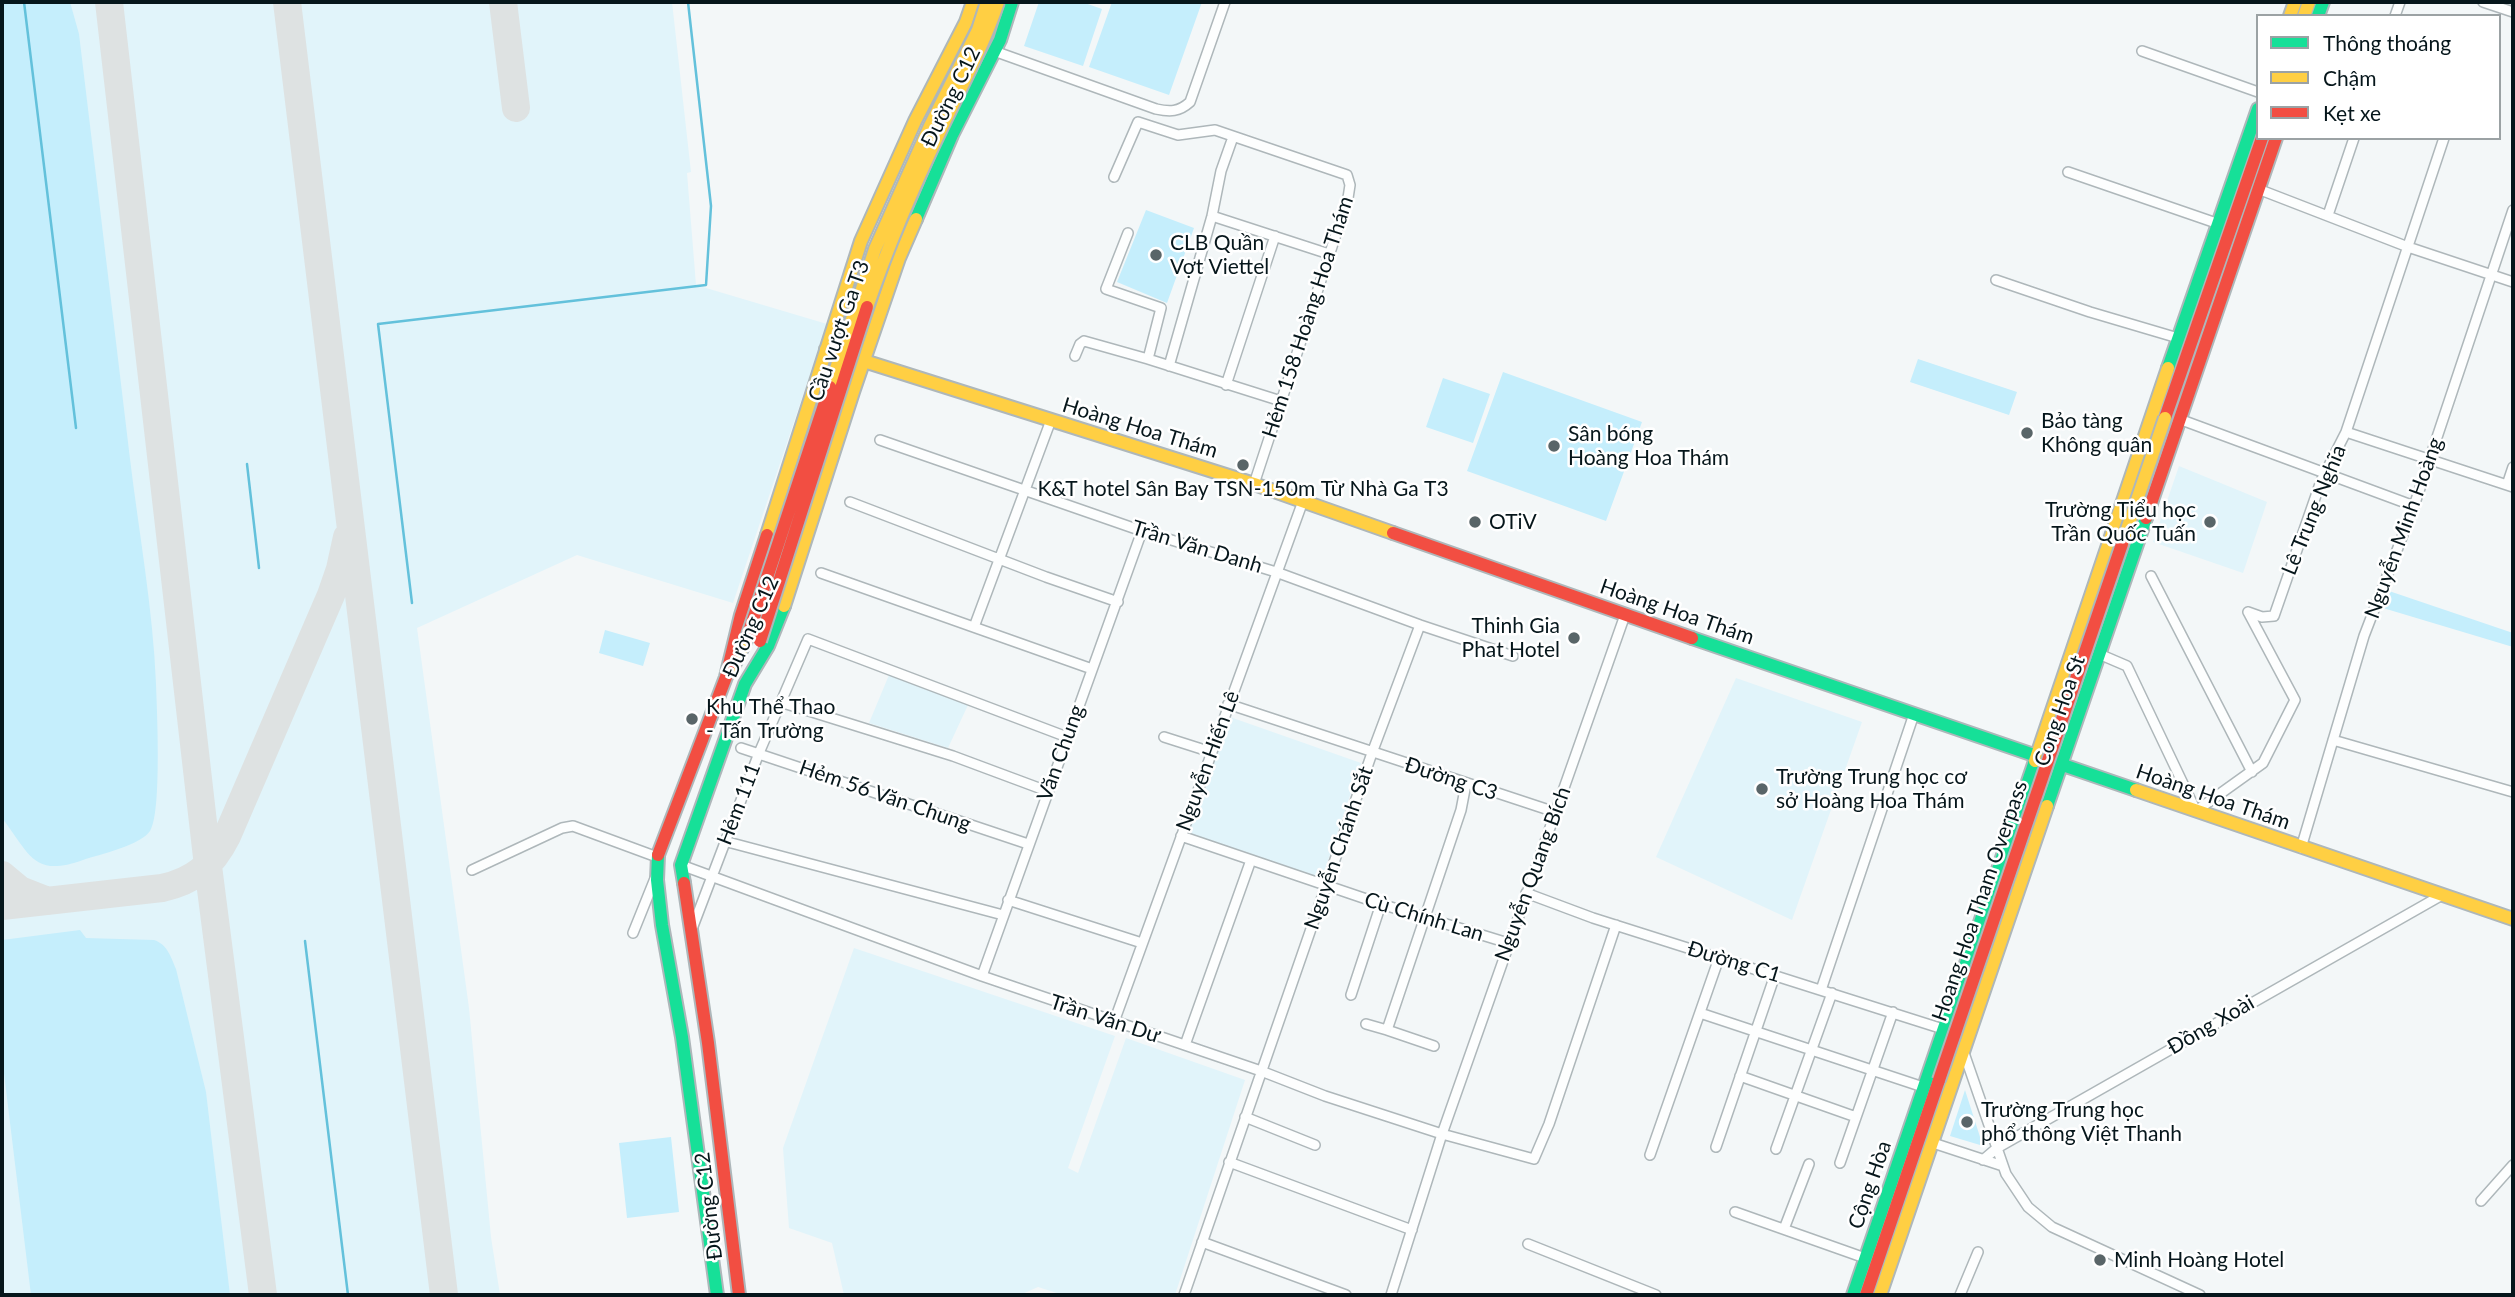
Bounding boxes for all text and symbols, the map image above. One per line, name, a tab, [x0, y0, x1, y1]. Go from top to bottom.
legend	[2256, 14, 2501, 140]
text: Thông thoáng	[2323, 30, 2451, 55]
street label: Đường C12	[916, 43, 986, 151]
text: Chậm	[2323, 65, 2376, 90]
text: Kẹt xe	[2323, 100, 2381, 125]
street label: Hẻm 158 Hoàng Hoa Thám	[1257, 193, 1359, 441]
place label: CLB Quần Vợt Viettel	[1170, 230, 1269, 280]
marker: CLB Quần Vợt Viettel	[1148, 247, 1164, 263]
street label: Cầu vượt Ga T3	[803, 257, 875, 405]
street label: Hoàng Hoa Thám	[1059, 392, 1221, 464]
place label: Bảo tàng Không quân	[2041, 408, 2152, 458]
place label: Sân bóng Hoàng Hoa Thám	[1568, 421, 1729, 471]
marker: Bảo tàng Không quân	[2019, 425, 2035, 441]
street label: Nguyễn Minh Hoàng	[2360, 434, 2448, 622]
marker: Sân bóng Hoàng Hoa Thám	[1546, 438, 1562, 454]
street label: Lê Trung Nghĩa	[2277, 441, 2351, 579]
marker: K&T hotel Sân Bay TSN-150m Từ Nhà Ga T3	[1235, 457, 1251, 473]
place label: K&T hotel Sân Bay TSN-150m Từ Nhà Ga T3	[1037, 476, 1449, 502]
place label: Trường Tiểu học Trần Quốc Tuấn	[2045, 497, 2196, 547]
place label: OTiV	[1489, 509, 1537, 535]
marker: OTiV	[1467, 514, 1483, 530]
marker: Trường Tiểu học Trần Quốc Tuấn	[2202, 514, 2218, 530]
street label: Trần Văn Danh	[1129, 515, 1265, 579]
street label: Đường C12	[717, 572, 785, 682]
street label: Hoàng Hoa Thám	[1597, 574, 1757, 650]
place label: Thinh Gia Phat Hotel	[1462, 613, 1560, 663]
marker: Thinh Gia Phat Hotel	[1566, 630, 1582, 646]
street label: Cong Hoa St	[2029, 652, 2091, 770]
street label: Nguyễn Hiến Lê	[1171, 688, 1245, 834]
place label: Khu Thể Thao - Tấn Trường	[706, 694, 835, 744]
street label: Văn Chung	[1032, 701, 1090, 805]
marker: Khu Thể Thao - Tấn Trường	[684, 711, 700, 727]
street label: Đường C3	[1401, 752, 1501, 806]
street label: Hẻm 56 Văn Chung	[796, 755, 974, 837]
street label: Hẻm 111	[712, 759, 766, 849]
street label: Hoàng Hoa Thám	[2133, 759, 2293, 835]
street label: Nguyễn Chánh Sắt	[1299, 763, 1379, 933]
place label: Trường Trung học cơ sở Hoàng Hoa Thám	[1776, 764, 1967, 814]
street label: Hoang Hoa Tham Overpass	[1927, 777, 2033, 1025]
marker: Trường Trung học cơ sở Hoàng Hoa Thám	[1754, 781, 1770, 797]
street label: Nguyễn Quang Bích	[1490, 783, 1576, 965]
street label: Cù Chính Lan	[1361, 887, 1487, 947]
street label: Đường C1	[1684, 936, 1784, 988]
street label: Trần Văn Dư	[1047, 989, 1163, 1049]
street label: Đồng Xoài	[2163, 990, 2259, 1060]
place label: Trường Trung học phổ thông Việt Thanh	[1981, 1097, 2182, 1147]
marker: Trường Trung học phổ thông Việt Thanh	[1959, 1114, 1975, 1130]
street label: Cộng Hòa	[1843, 1138, 1897, 1232]
street label: Đường C12	[690, 1151, 728, 1261]
place label: Minh Hoàng Hotel	[2114, 1247, 2284, 1273]
marker: Minh Hoàng Hotel	[2092, 1252, 2108, 1268]

